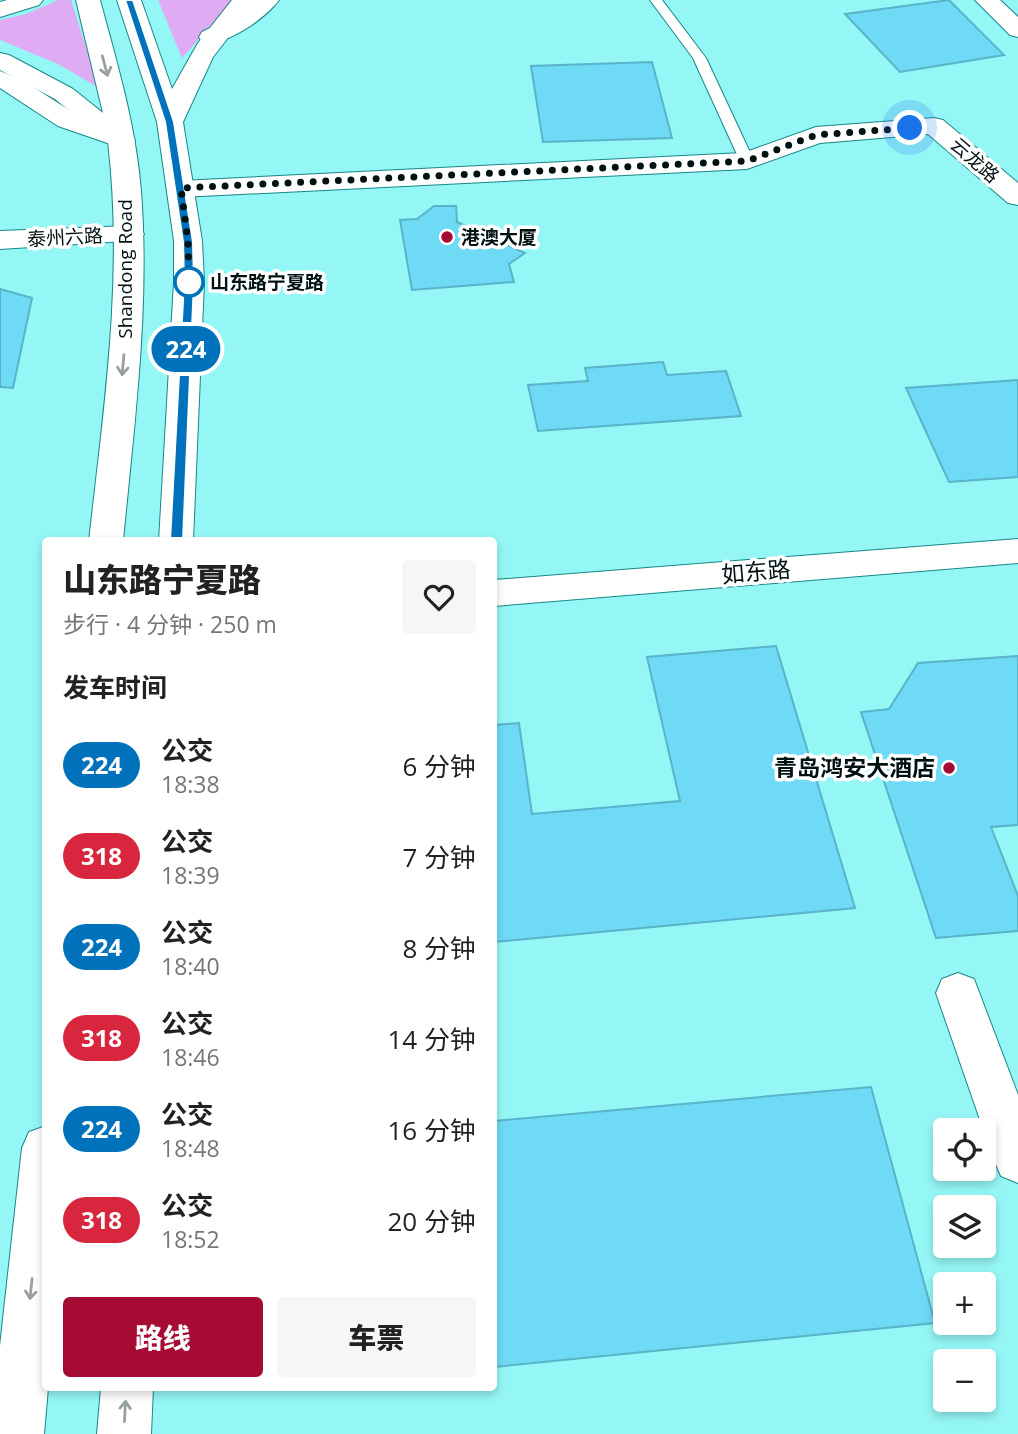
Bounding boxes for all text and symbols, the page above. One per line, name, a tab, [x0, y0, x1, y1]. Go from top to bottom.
one-way arrow	[99, 54, 112, 77]
your location	[892, 110, 927, 145]
street label: 云龙路	[945, 131, 1005, 189]
street label: Shandong Road	[112, 199, 138, 339]
street label: 泰州六路	[26, 222, 104, 252]
place label: 港澳大厦	[461, 224, 537, 250]
marker: 港澳大厦	[439, 229, 455, 245]
marker: 山东路宁夏路	[174, 267, 204, 297]
place label: 山东路宁夏路	[210, 269, 324, 295]
line badge: 224	[146, 326, 226, 372]
text: 224	[165, 332, 207, 365]
one-way arrow	[116, 353, 129, 375]
street label: 如东路	[720, 552, 792, 590]
text: 山东路宁夏路	[63, 557, 261, 602]
button: heart	[402, 560, 476, 634]
text: 步行 · 4 分钟 · 250 m	[63, 608, 277, 640]
text: 发车时间	[63, 669, 167, 705]
text: 公交	[161, 732, 213, 768]
text: 224	[81, 748, 122, 781]
text: 6 分钟	[402, 748, 476, 784]
place label: 青岛鸿安大酒店	[774, 751, 935, 783]
marker: 青岛鸿安大酒店	[941, 760, 957, 776]
text: 18:38	[161, 768, 220, 800]
text: 公交	[161, 823, 213, 859]
text: 318	[81, 839, 122, 872]
text: 7 分钟	[402, 839, 476, 875]
text: 18:39	[161, 859, 220, 891]
text: 公交	[161, 914, 213, 950]
text: 224	[81, 930, 122, 963]
text: 8 分钟	[402, 930, 476, 966]
text: 18:40	[161, 950, 220, 982]
text: 公交	[161, 1005, 213, 1041]
text: 318	[81, 1021, 122, 1054]
text: 14 分钟	[388, 1021, 476, 1057]
text: 18:46	[161, 1041, 220, 1073]
text: 公交	[161, 1096, 213, 1132]
text: 224	[81, 1112, 122, 1145]
text: 16 分钟	[388, 1112, 476, 1148]
map controls	[933, 1118, 996, 1412]
button: locate	[933, 1118, 996, 1181]
text: 18:48	[161, 1132, 220, 1164]
text: 公交	[161, 1187, 213, 1223]
button: layers	[933, 1195, 996, 1258]
text: 318	[81, 1203, 122, 1236]
text: 20 分钟	[388, 1203, 476, 1239]
text: 18:52	[161, 1223, 220, 1255]
button: +	[933, 1272, 996, 1335]
one-way arrow	[25, 1277, 38, 1300]
button: 路线	[63, 1297, 263, 1377]
button: 车票	[277, 1297, 476, 1377]
button: −	[933, 1349, 996, 1412]
one-way arrow	[119, 1400, 132, 1423]

